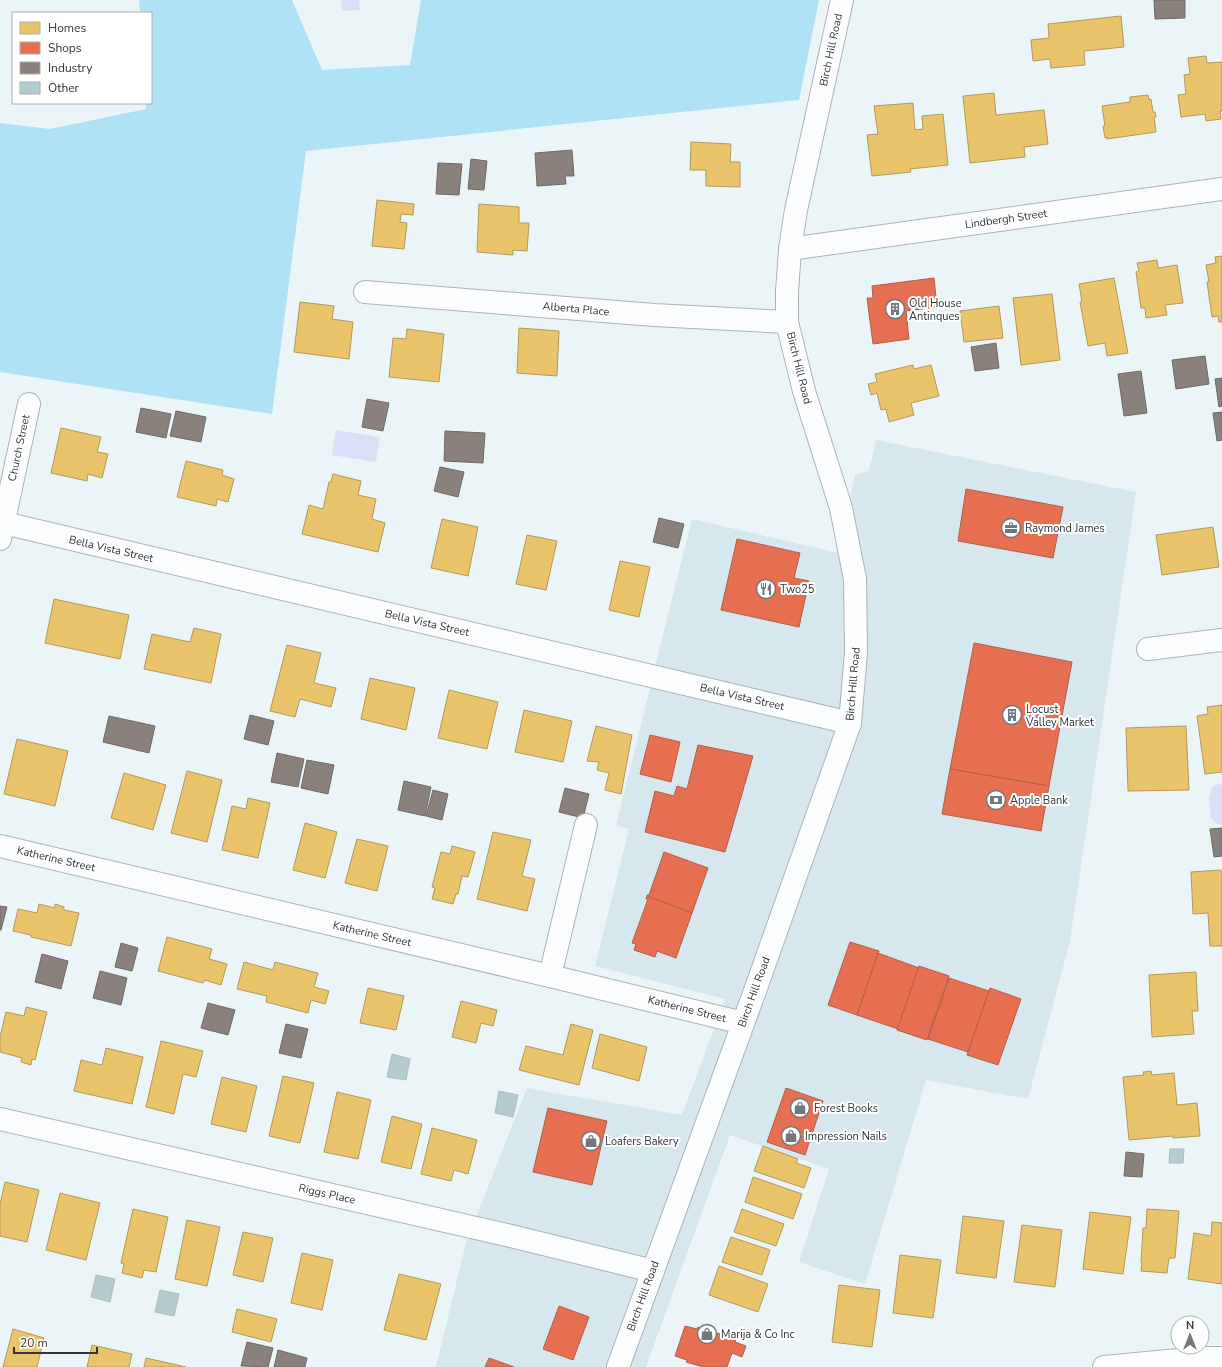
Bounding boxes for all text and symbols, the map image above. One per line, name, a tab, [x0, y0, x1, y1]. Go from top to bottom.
legend	[12, 12, 152, 104]
street label: Birch Hill Road	[816, 12, 846, 88]
text: Homes	[48, 20, 86, 36]
text: Shops	[48, 40, 82, 56]
text: Industry	[48, 60, 93, 76]
text: Other	[48, 80, 80, 96]
street label: Lindbergh Street	[964, 206, 1048, 232]
place label: Old House Antinques	[909, 296, 962, 324]
building icon: Old House Antinques	[884, 298, 906, 320]
street label: Alberta Place	[542, 299, 610, 319]
street label: Birch Hill Road	[783, 330, 815, 406]
street label: Church Street	[5, 413, 33, 483]
office icon: Raymond James	[1000, 517, 1022, 539]
place label: Raymond James	[1025, 521, 1105, 536]
street label: Bella Vista Street	[67, 532, 155, 566]
restaurant icon: Two25	[755, 578, 777, 600]
place label: Two25	[780, 582, 815, 597]
street label: Bella Vista Street	[383, 606, 471, 640]
street label: Birch Hill Road	[842, 647, 864, 721]
street label: Bella Vista Street	[698, 680, 786, 714]
place label: Locust Valley Market	[1025, 702, 1094, 730]
building icon: Locust Valley Market	[1001, 704, 1023, 726]
bank icon: Apple Bank	[985, 789, 1007, 811]
place label: Apple Bank	[1010, 793, 1068, 808]
street label: Katherine Street	[15, 843, 97, 875]
street label: Katherine Street	[331, 918, 413, 950]
street label: Birch Hill Road	[734, 955, 774, 1029]
street label: Katherine Street	[646, 992, 728, 1026]
shop icon: Forest Books	[789, 1097, 811, 1119]
place label: Forest Books	[814, 1101, 878, 1116]
shop icon: Impression Nails	[780, 1125, 802, 1147]
place label: Impression Nails	[805, 1129, 887, 1144]
shop icon: Loafers Bakery	[580, 1130, 602, 1152]
place label: Loafers Bakery	[605, 1134, 679, 1149]
street label: Riggs Place	[297, 1180, 357, 1208]
street label: Birch Hill Road	[623, 1259, 663, 1333]
north arrow	[1170, 1315, 1210, 1355]
text: N	[1186, 1318, 1194, 1333]
shop icon: Marija & Co Inc	[696, 1323, 718, 1345]
place label: Marija & Co Inc	[721, 1327, 795, 1342]
scale bar	[14, 1329, 97, 1355]
text: 20 m	[20, 1335, 48, 1351]

